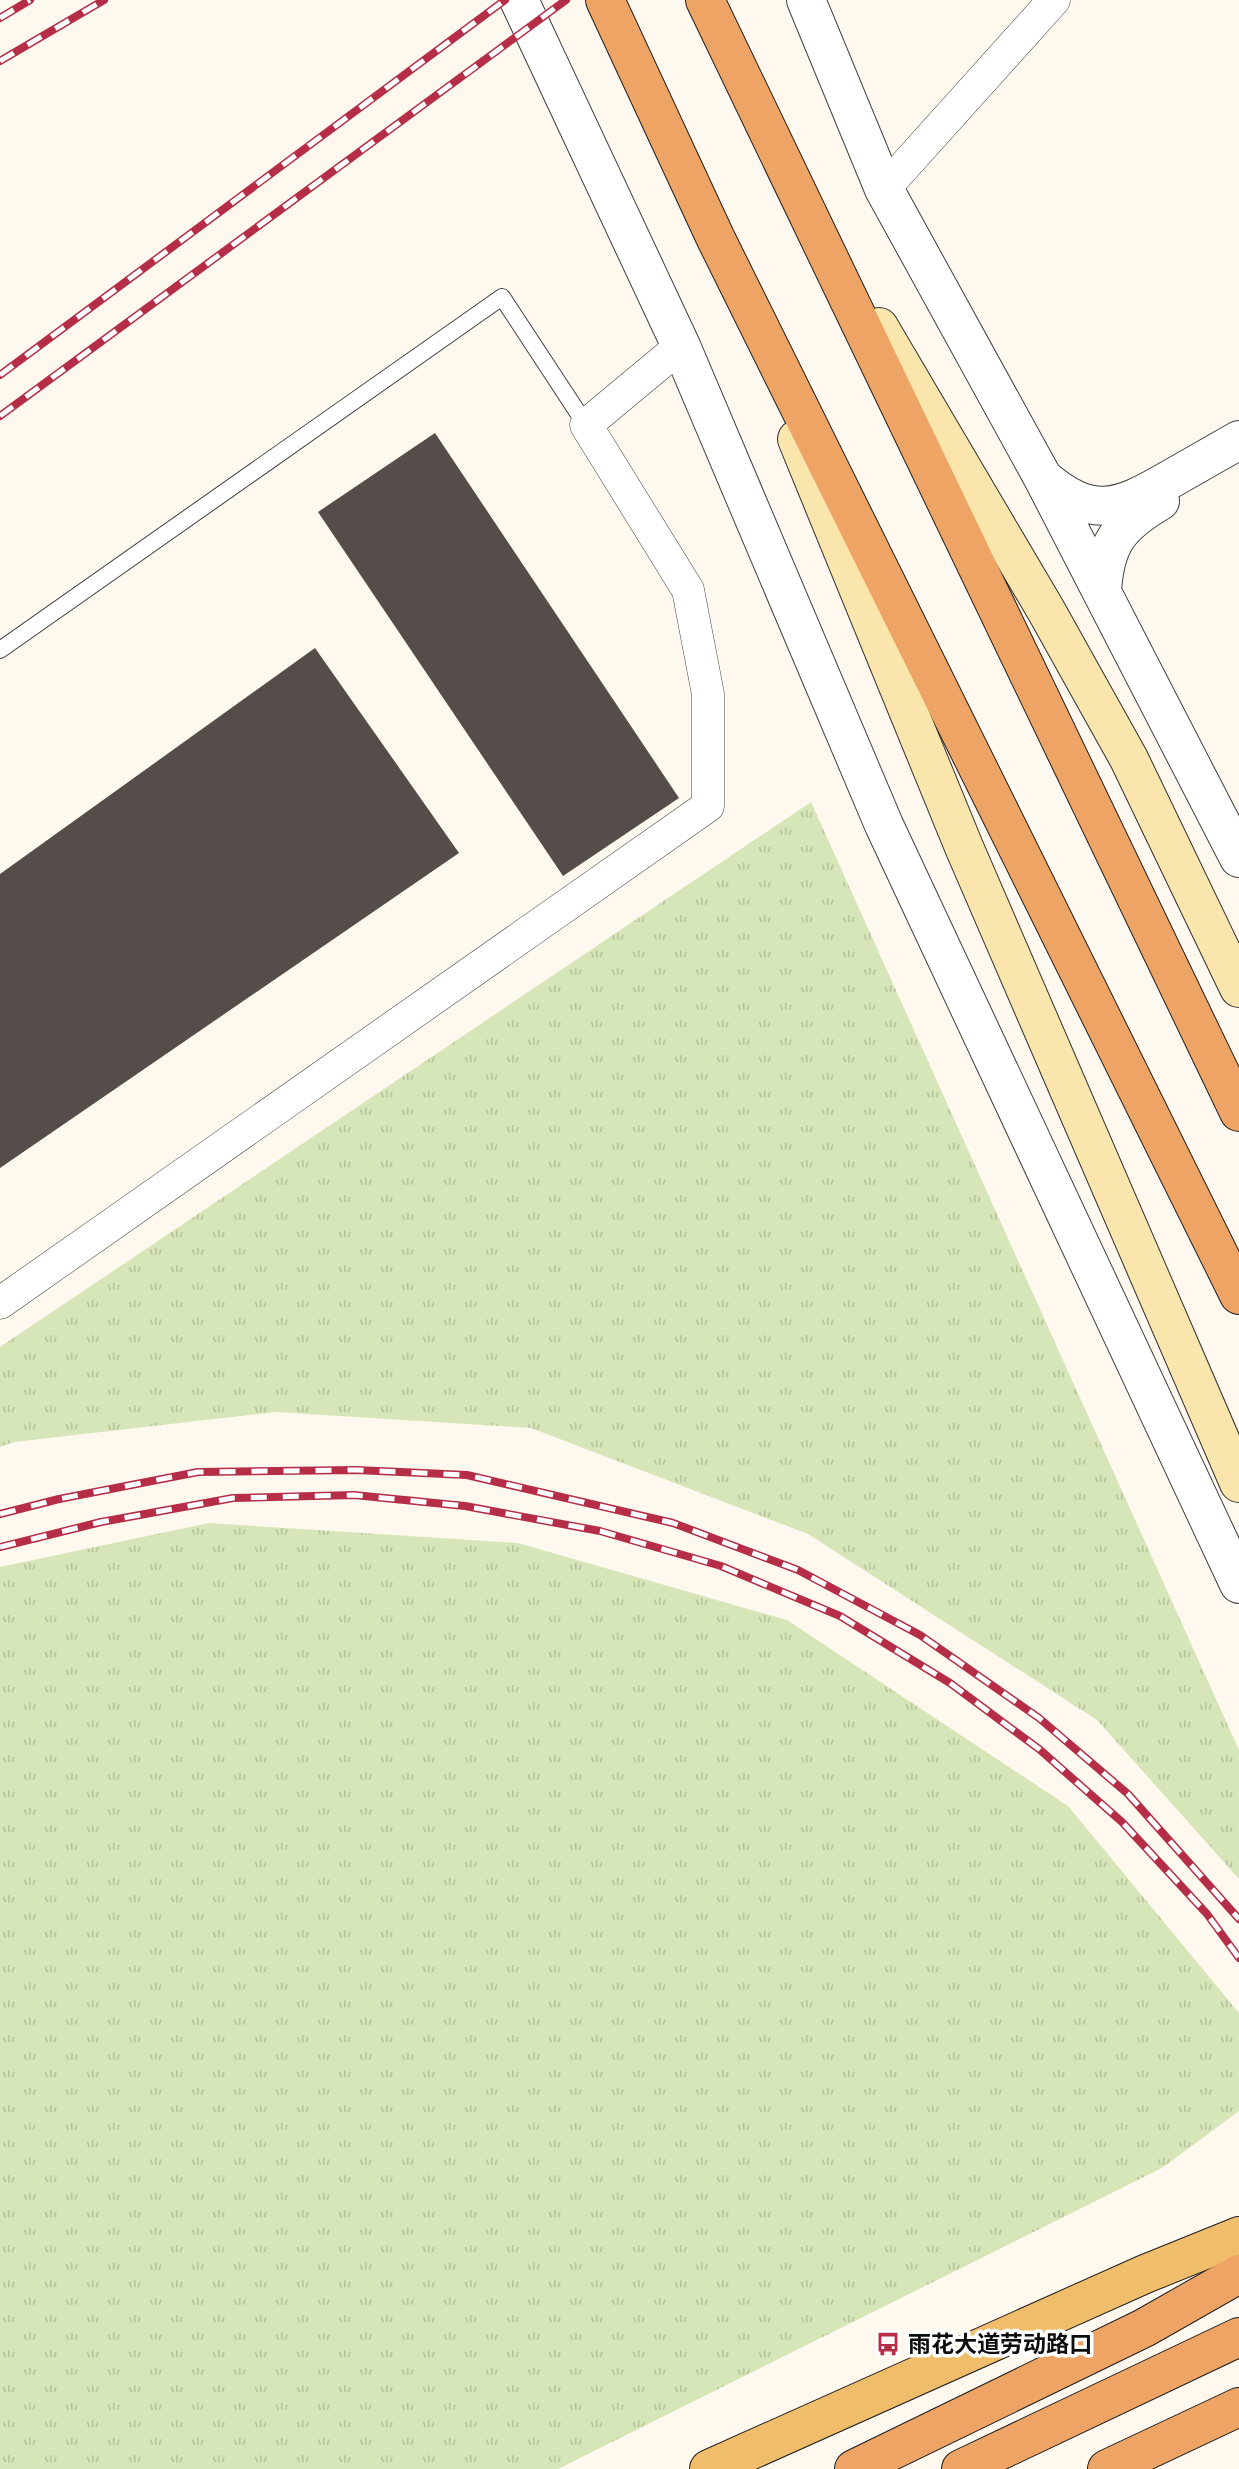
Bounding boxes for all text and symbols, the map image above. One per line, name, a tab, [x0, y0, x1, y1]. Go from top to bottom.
bus stop icon: 雨花大道劳动路口	[874, 2330, 902, 2358]
place label: 雨花大道劳动路口	[908, 2331, 1092, 2358]

